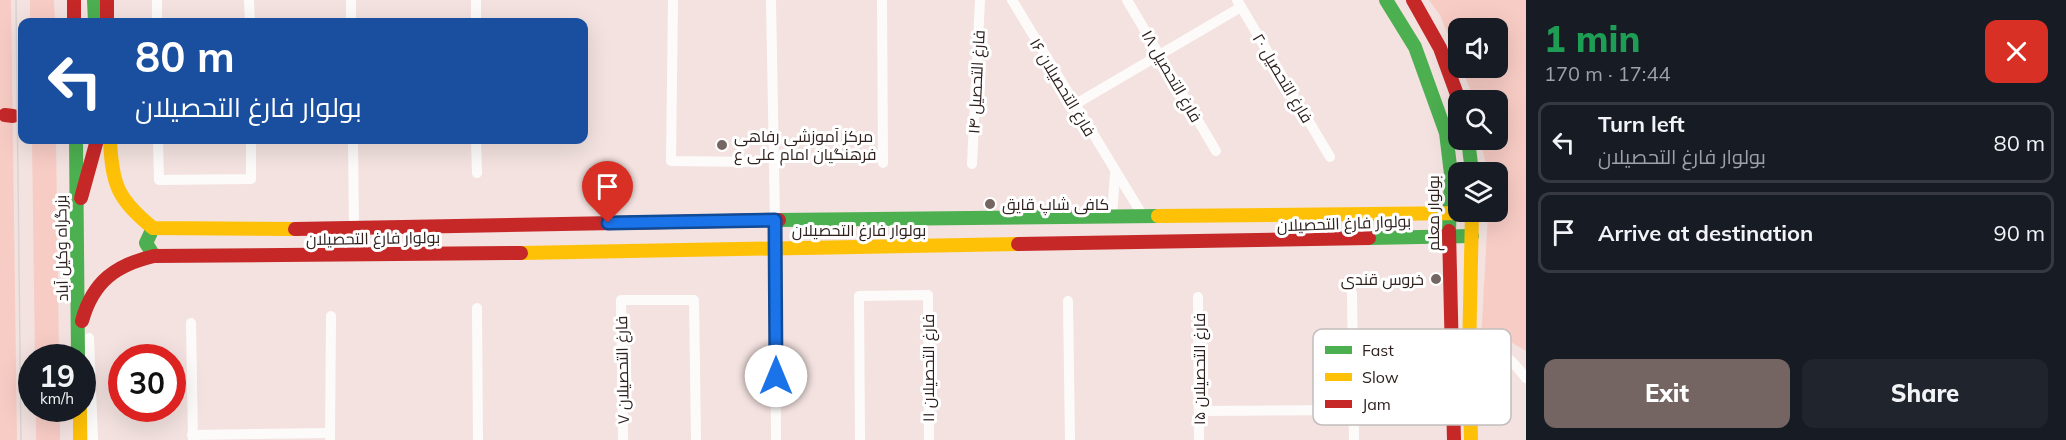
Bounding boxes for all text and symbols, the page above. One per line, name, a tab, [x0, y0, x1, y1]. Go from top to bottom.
text: 1 min	[1544, 16, 1640, 61]
map controls	[1448, 18, 1508, 222]
button: sound	[1448, 18, 1508, 78]
button: close	[1985, 20, 2048, 83]
street label: فارغ التحصیل ۱۸	[1136, 26, 1207, 127]
text: 80 m	[135, 30, 235, 83]
street label: فارغ التحصیل ۱۴	[963, 30, 991, 135]
street label: فارغ التحصیل ۲۰	[1247, 30, 1318, 127]
street label: فارغ التحصیلان ۱۶	[1024, 34, 1100, 141]
icon: left	[36, 42, 114, 120]
text: 170 m · 17:44	[1544, 61, 1670, 86]
text: بولوار فارغ التحصیلان	[135, 90, 362, 124]
button: search	[1448, 90, 1508, 150]
text: Turn left	[1598, 110, 1685, 138]
place label: مرکز آموزشی رفاهی فرهنگیان امام علی ع	[734, 126, 877, 166]
icon: left	[1547, 126, 1580, 159]
text: 80 m	[1994, 129, 2045, 157]
marker: مرکز آموزشی رفاهی فرهنگیان امام علی ع	[715, 138, 729, 152]
text: بولوار فارغ التحصیلان	[1598, 144, 1766, 169]
pin	[582, 161, 633, 223]
button: layers	[1448, 162, 1508, 222]
icon: arrive	[591, 170, 624, 203]
street label: بولوار معلم	[1423, 175, 1445, 251]
place label: کافی شاپ قایق	[1002, 194, 1109, 216]
street label: بزرگراه وکیل آباد	[50, 195, 73, 301]
marker: کافی شاپ قایق	[983, 197, 997, 211]
street label: بولوار فارغ التحصیلان	[1277, 211, 1412, 237]
icon: arrive	[1547, 216, 1580, 249]
text: Arrive at destination	[1598, 219, 1813, 247]
text: 90 m	[1994, 219, 2045, 247]
street label: بولوار فارغ التحصیلان	[792, 220, 926, 242]
street label: بولوار فارغ التحصیلان	[306, 227, 440, 251]
place label: خروس قندی	[1341, 269, 1424, 290]
marker: خروس قندی	[1429, 272, 1443, 286]
street label: فارغ التحصیلان ۱۵	[1189, 313, 1211, 425]
street label: فارغ التحصیلان ۱۱	[918, 314, 940, 422]
street label: فارغ التحصیلان ۷	[611, 315, 635, 424]
legend	[1313, 329, 1511, 425]
text: Fast	[1362, 340, 1394, 360]
speed limit sign: 30	[108, 344, 186, 422]
position arrow	[744, 344, 808, 408]
text: 19	[39, 357, 75, 395]
button: Exit	[1544, 359, 1790, 428]
button: Share	[1802, 359, 2048, 428]
text: Slow	[1362, 367, 1399, 387]
text: km/h	[40, 389, 74, 408]
text: Jam	[1362, 394, 1391, 414]

